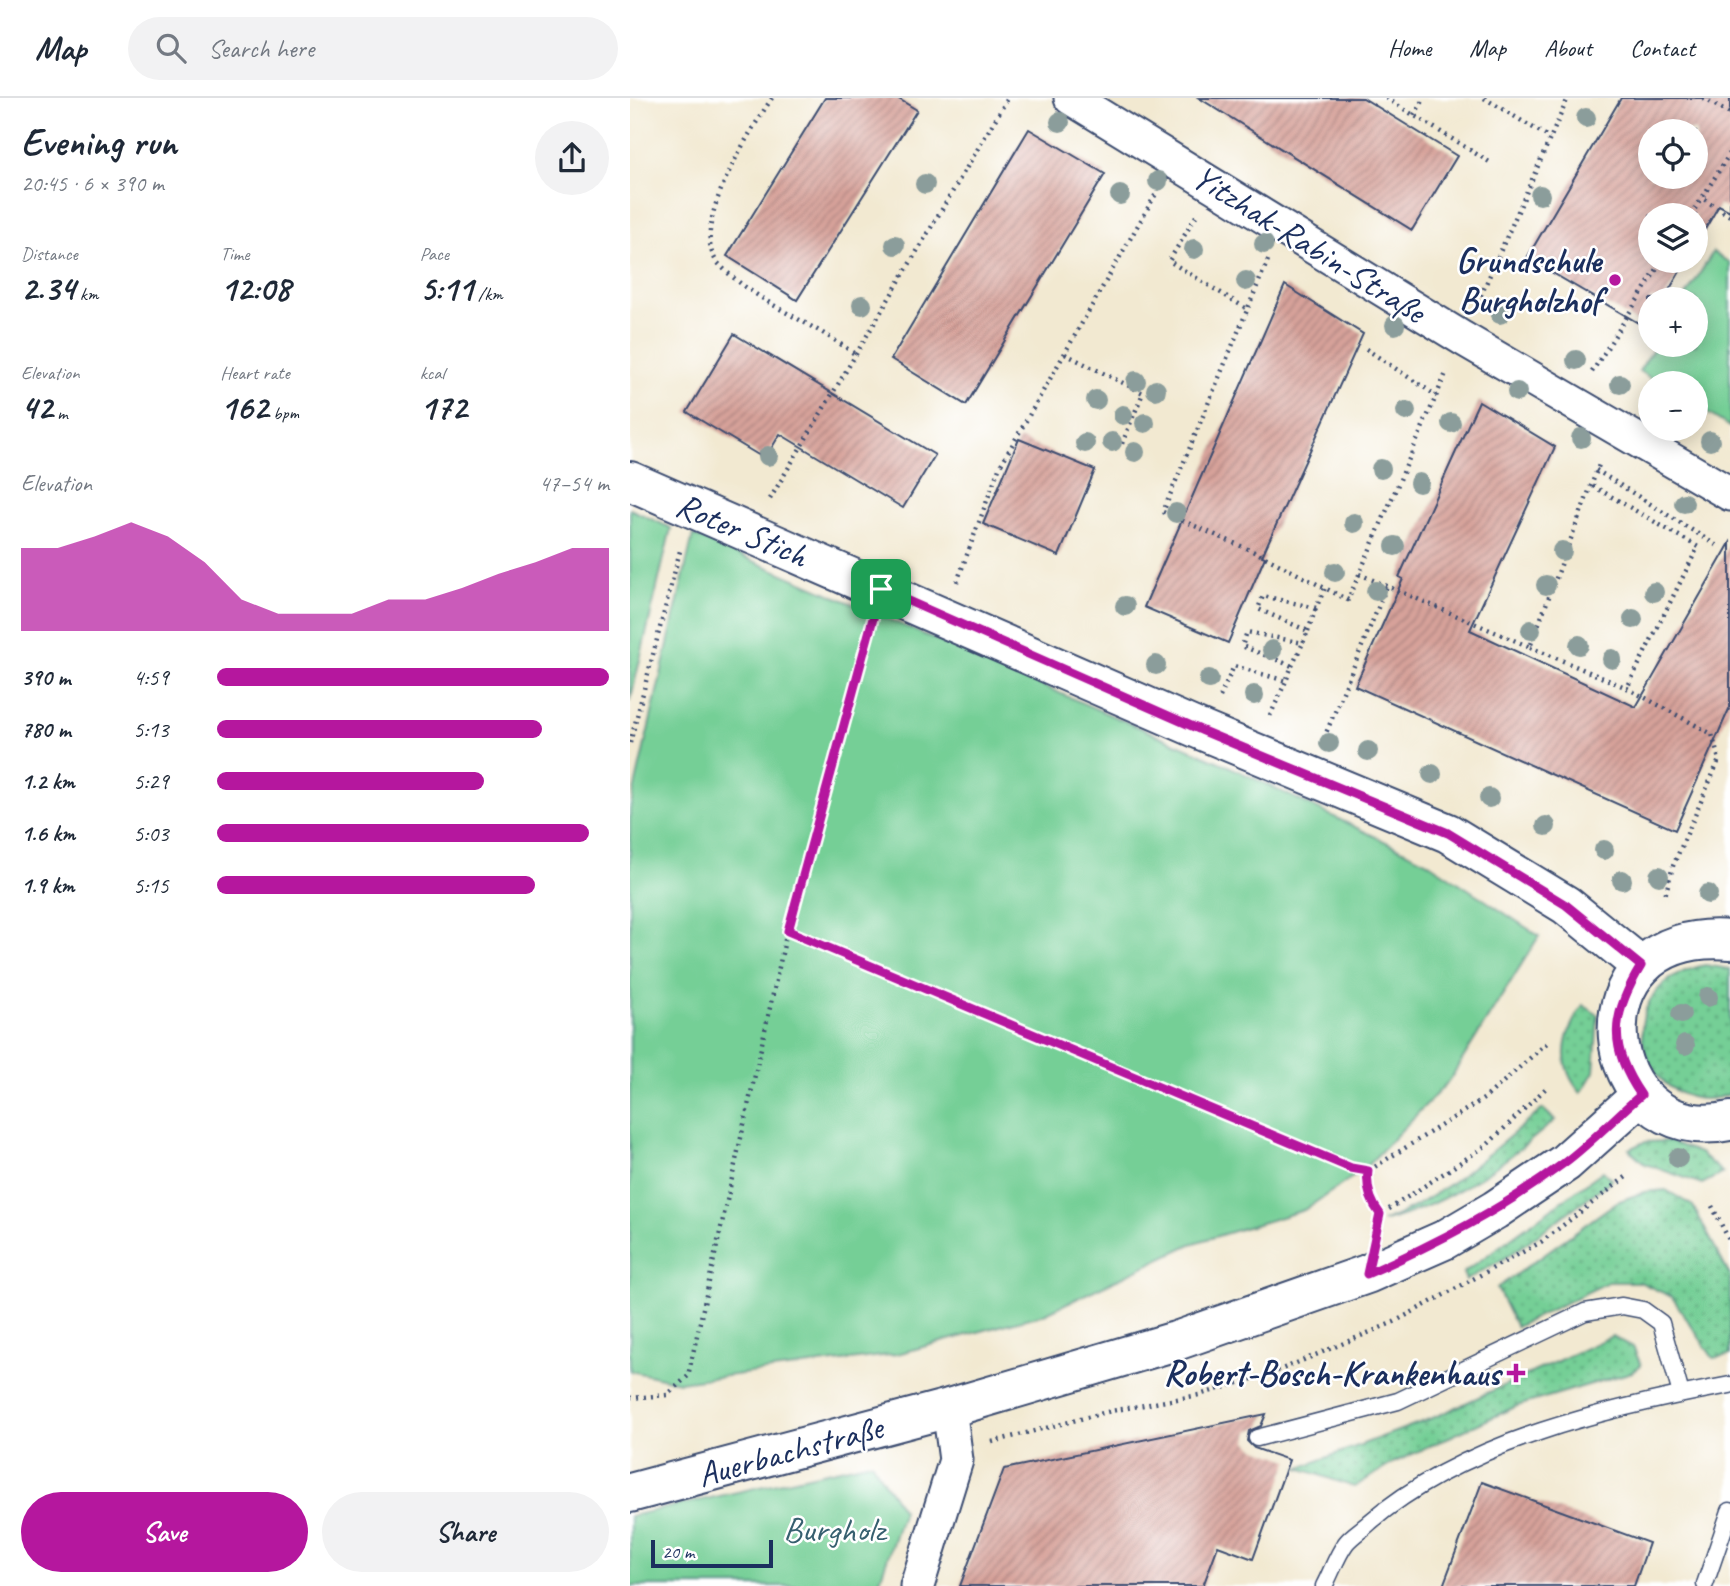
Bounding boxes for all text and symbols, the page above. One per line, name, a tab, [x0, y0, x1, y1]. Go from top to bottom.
search box	[128, 17, 618, 80]
text: Map	[35, 27, 86, 69]
icon: search	[152, 29, 190, 67]
text: Search here	[208, 32, 314, 65]
text: Home	[1388, 33, 1431, 63]
text: Map	[1469, 33, 1506, 63]
text: About	[1544, 33, 1592, 63]
text: Contact	[1630, 33, 1695, 63]
text: Evening run	[21, 119, 177, 166]
map controls	[1638, 119, 1708, 441]
button: locate	[1638, 119, 1708, 189]
button: share	[535, 121, 609, 195]
street label: Yitzhak-Rabin-Straße	[1184, 154, 1436, 335]
text: 20:45 · 6 × 390 m	[21, 169, 164, 198]
button: layers	[1638, 203, 1708, 273]
place label: Grundschule Burgholzhof	[1456, 238, 1608, 323]
text: Distance	[21, 242, 78, 266]
text: Time	[220, 242, 249, 266]
text: Pace	[420, 242, 449, 266]
text: 2.34	[21, 266, 75, 311]
text: 12:08	[220, 266, 290, 311]
text: 5:11	[420, 266, 473, 311]
marker: Grundschule Burgholzhof	[1607, 272, 1623, 288]
text: km	[75, 282, 98, 306]
text: /km	[473, 282, 503, 306]
button: +	[1638, 287, 1708, 357]
text: Elevation	[21, 361, 79, 385]
text: Heart rate	[220, 361, 290, 385]
text: kcal	[420, 361, 445, 385]
button: −	[1638, 371, 1708, 441]
text: 42	[21, 385, 53, 430]
text: 162	[220, 385, 268, 430]
text: 172	[420, 385, 467, 430]
text: m	[53, 401, 68, 425]
text: bpm	[268, 401, 299, 425]
text: Elevation	[21, 469, 92, 498]
text: 47–54 m	[539, 469, 609, 498]
street label: Roter Stich	[670, 482, 816, 579]
pin	[851, 559, 911, 619]
icon: arrive	[862, 570, 900, 608]
text: 390 m	[21, 663, 70, 692]
text: 4:59	[133, 663, 169, 692]
text: 780 m	[21, 715, 71, 744]
text: 5:13	[133, 715, 169, 744]
text: 1.2 km	[21, 767, 75, 796]
text: 5:29	[133, 767, 169, 796]
text: 1.6 km	[21, 819, 75, 848]
text: 5:03	[133, 819, 169, 848]
text: 1.9 km	[21, 871, 74, 900]
text: 5:15	[133, 871, 169, 900]
place label: Robert-Bosch-Krankenhaus	[1164, 1351, 1504, 1396]
marker: Robert-Bosch-Krankenhaus	[1506, 1363, 1526, 1383]
street label: Auerbachstraße	[693, 1404, 890, 1497]
button: Save	[21, 1492, 308, 1572]
button: Share	[322, 1492, 609, 1572]
park label: Burgholz	[783, 1507, 888, 1552]
scale bar	[651, 1537, 774, 1569]
text: 20 m	[662, 1540, 694, 1564]

